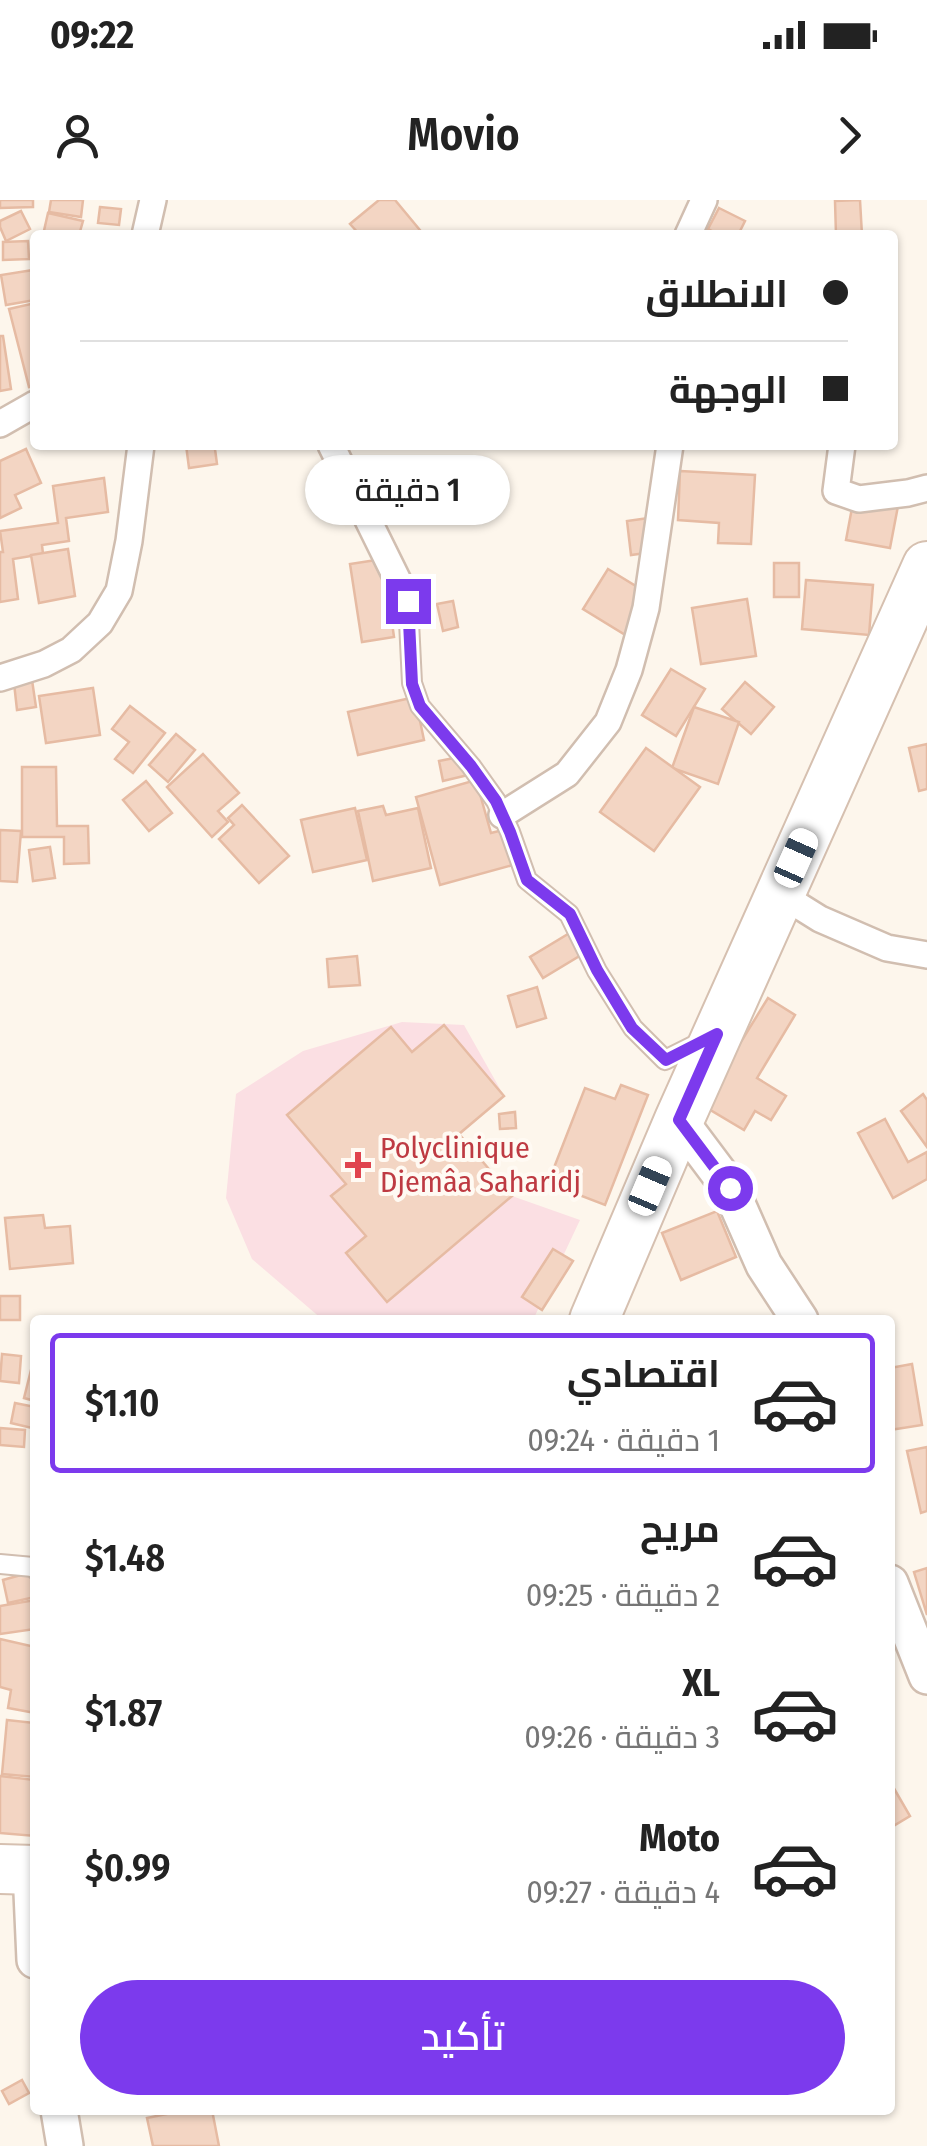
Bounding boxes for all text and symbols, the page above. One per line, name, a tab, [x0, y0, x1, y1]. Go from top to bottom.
text: 09:22	[50, 12, 134, 58]
icon: person	[50, 108, 105, 163]
text: Movio	[407, 108, 520, 162]
icon: forward	[822, 108, 877, 163]
text: الانطلاق	[645, 271, 788, 317]
text: الوجهة	[669, 367, 788, 413]
callout: 1 دقيقة	[306, 456, 510, 526]
text: 1 دقيقة	[355, 471, 460, 509]
route end	[386, 579, 431, 624]
car	[770, 824, 822, 892]
place label: Polyclinique Djemâa Saharidj	[380, 1130, 581, 1200]
marker: Polyclinique Djemâa Saharidj	[345, 1152, 371, 1178]
car	[624, 1153, 676, 1219]
route start	[708, 1166, 753, 1211]
text: اقتصادي	[567, 1351, 720, 1397]
icon: car	[750, 1358, 840, 1448]
text: $1.10	[85, 1380, 159, 1426]
text: 1 دقيقة · 09:24	[527, 1421, 720, 1459]
text: مريح	[640, 1506, 720, 1552]
icon: car	[750, 1513, 840, 1603]
text: $1.48	[85, 1535, 165, 1581]
text: 2 دقيقة · 09:25	[526, 1576, 720, 1614]
text: XL	[682, 1660, 720, 1706]
icon: car	[750, 1668, 840, 1758]
text: $1.87	[85, 1690, 162, 1736]
text: 3 دقيقة · 09:26	[524, 1718, 720, 1756]
text: Moto	[639, 1815, 720, 1861]
icon: car	[750, 1823, 840, 1913]
text: $0.99	[85, 1845, 171, 1891]
text: 4 دقيقة · 09:27	[526, 1873, 720, 1911]
button: تأكيد	[80, 1980, 845, 2095]

